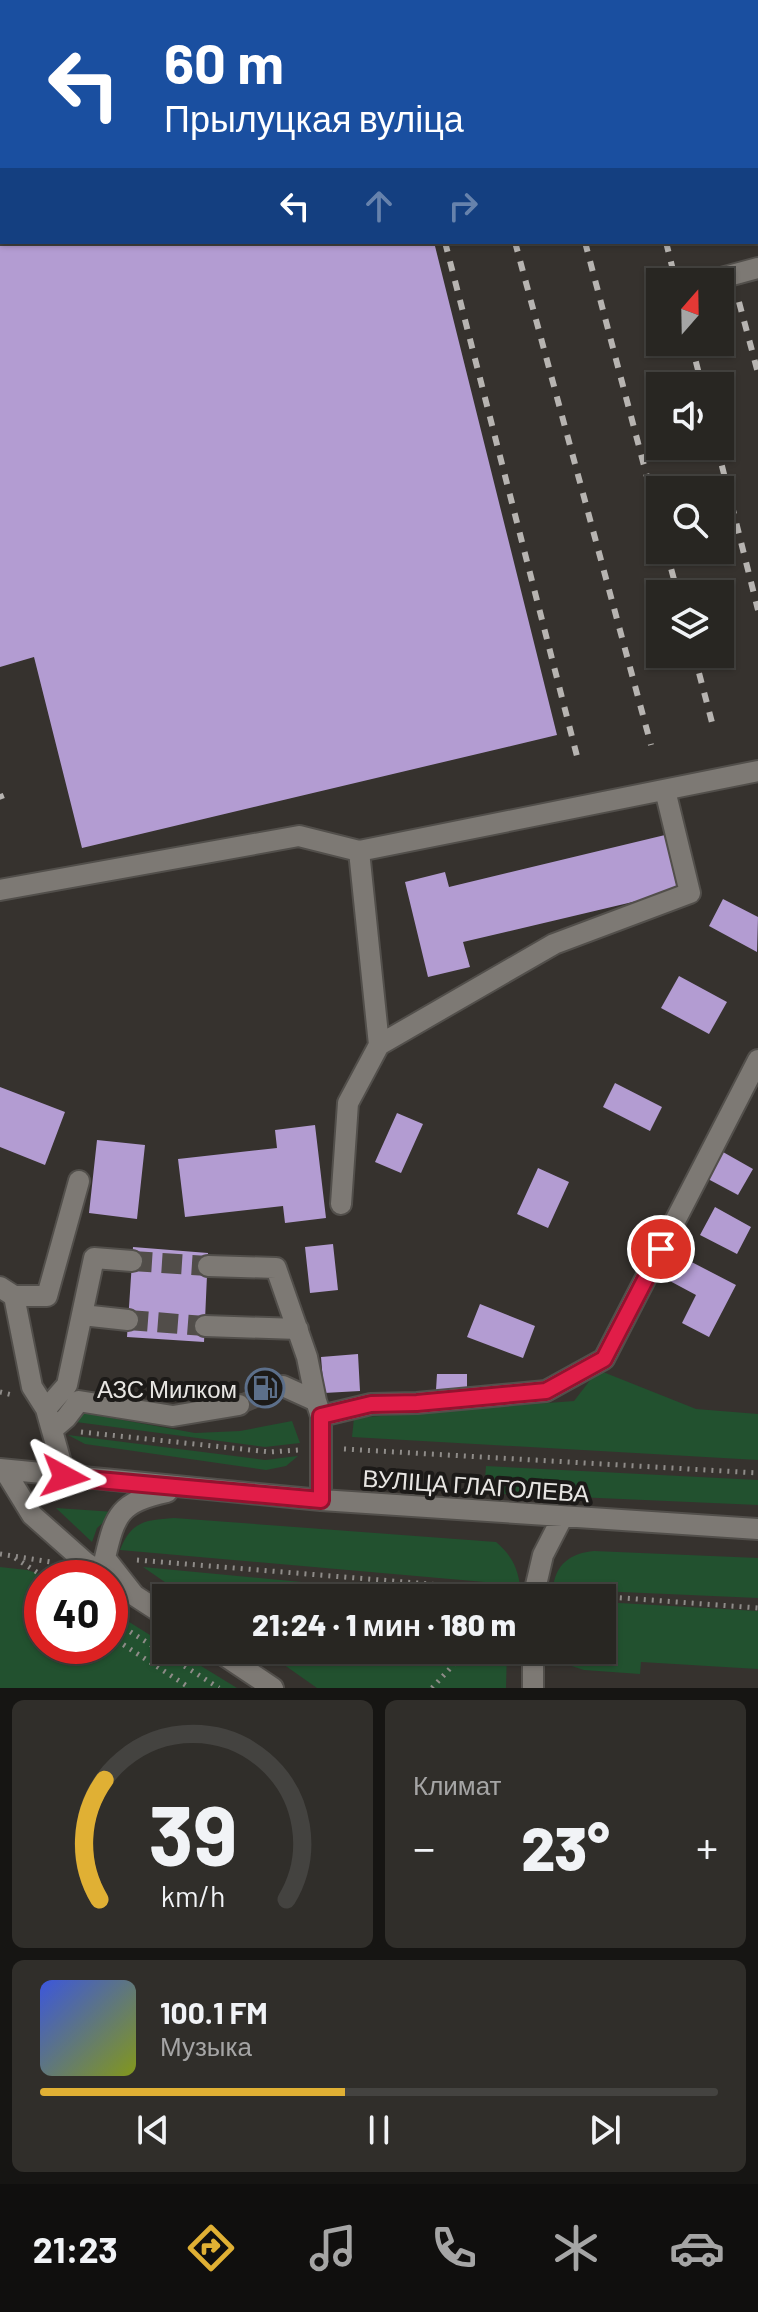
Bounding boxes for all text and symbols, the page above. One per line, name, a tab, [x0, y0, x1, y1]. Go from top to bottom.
text: 60 m	[164, 28, 284, 95]
icon: left	[32, 32, 136, 136]
text: Прылуцкая вуліца	[164, 96, 464, 139]
icon: left	[273, 184, 317, 228]
icon: ahead	[357, 184, 401, 228]
icon: right	[441, 184, 485, 228]
north arrow	[646, 268, 734, 356]
map controls	[646, 268, 734, 668]
button: sound	[646, 372, 734, 460]
button: search	[646, 476, 734, 564]
button: layers	[646, 580, 734, 668]
pin	[627, 1215, 695, 1283]
icon: arrive	[639, 1227, 683, 1271]
fuel station icon: АЗС Милком	[244, 1367, 286, 1409]
place label: АЗС Милком	[97, 1374, 237, 1403]
position arrow	[23, 1435, 107, 1519]
street label: ВУЛІЦА ГЛАГОЛЕВА	[362, 1463, 590, 1507]
speed limit sign: 40	[24, 1560, 128, 1664]
text: 21:24 · 1 мин · 180 m	[252, 1606, 516, 1642]
text: Климат	[413, 1769, 502, 1800]
text: 39	[148, 1783, 237, 1883]
text: 23°	[521, 1811, 610, 1883]
text: −	[413, 1820, 435, 1873]
text: +	[696, 1820, 718, 1873]
text: km/h	[160, 1878, 225, 1913]
text: 100.1 FM	[160, 1994, 268, 2030]
text: Музыка	[160, 2030, 252, 2061]
icon: previous	[131, 2108, 175, 2152]
icon: pause	[357, 2108, 401, 2152]
icon: next	[583, 2108, 627, 2152]
icon: directions	[183, 2220, 239, 2276]
icon: music	[305, 2220, 361, 2276]
icon: phone	[426, 2220, 482, 2276]
icon: climate	[548, 2220, 604, 2276]
icon: car	[669, 2220, 725, 2276]
text: 21:23	[33, 2227, 118, 2270]

